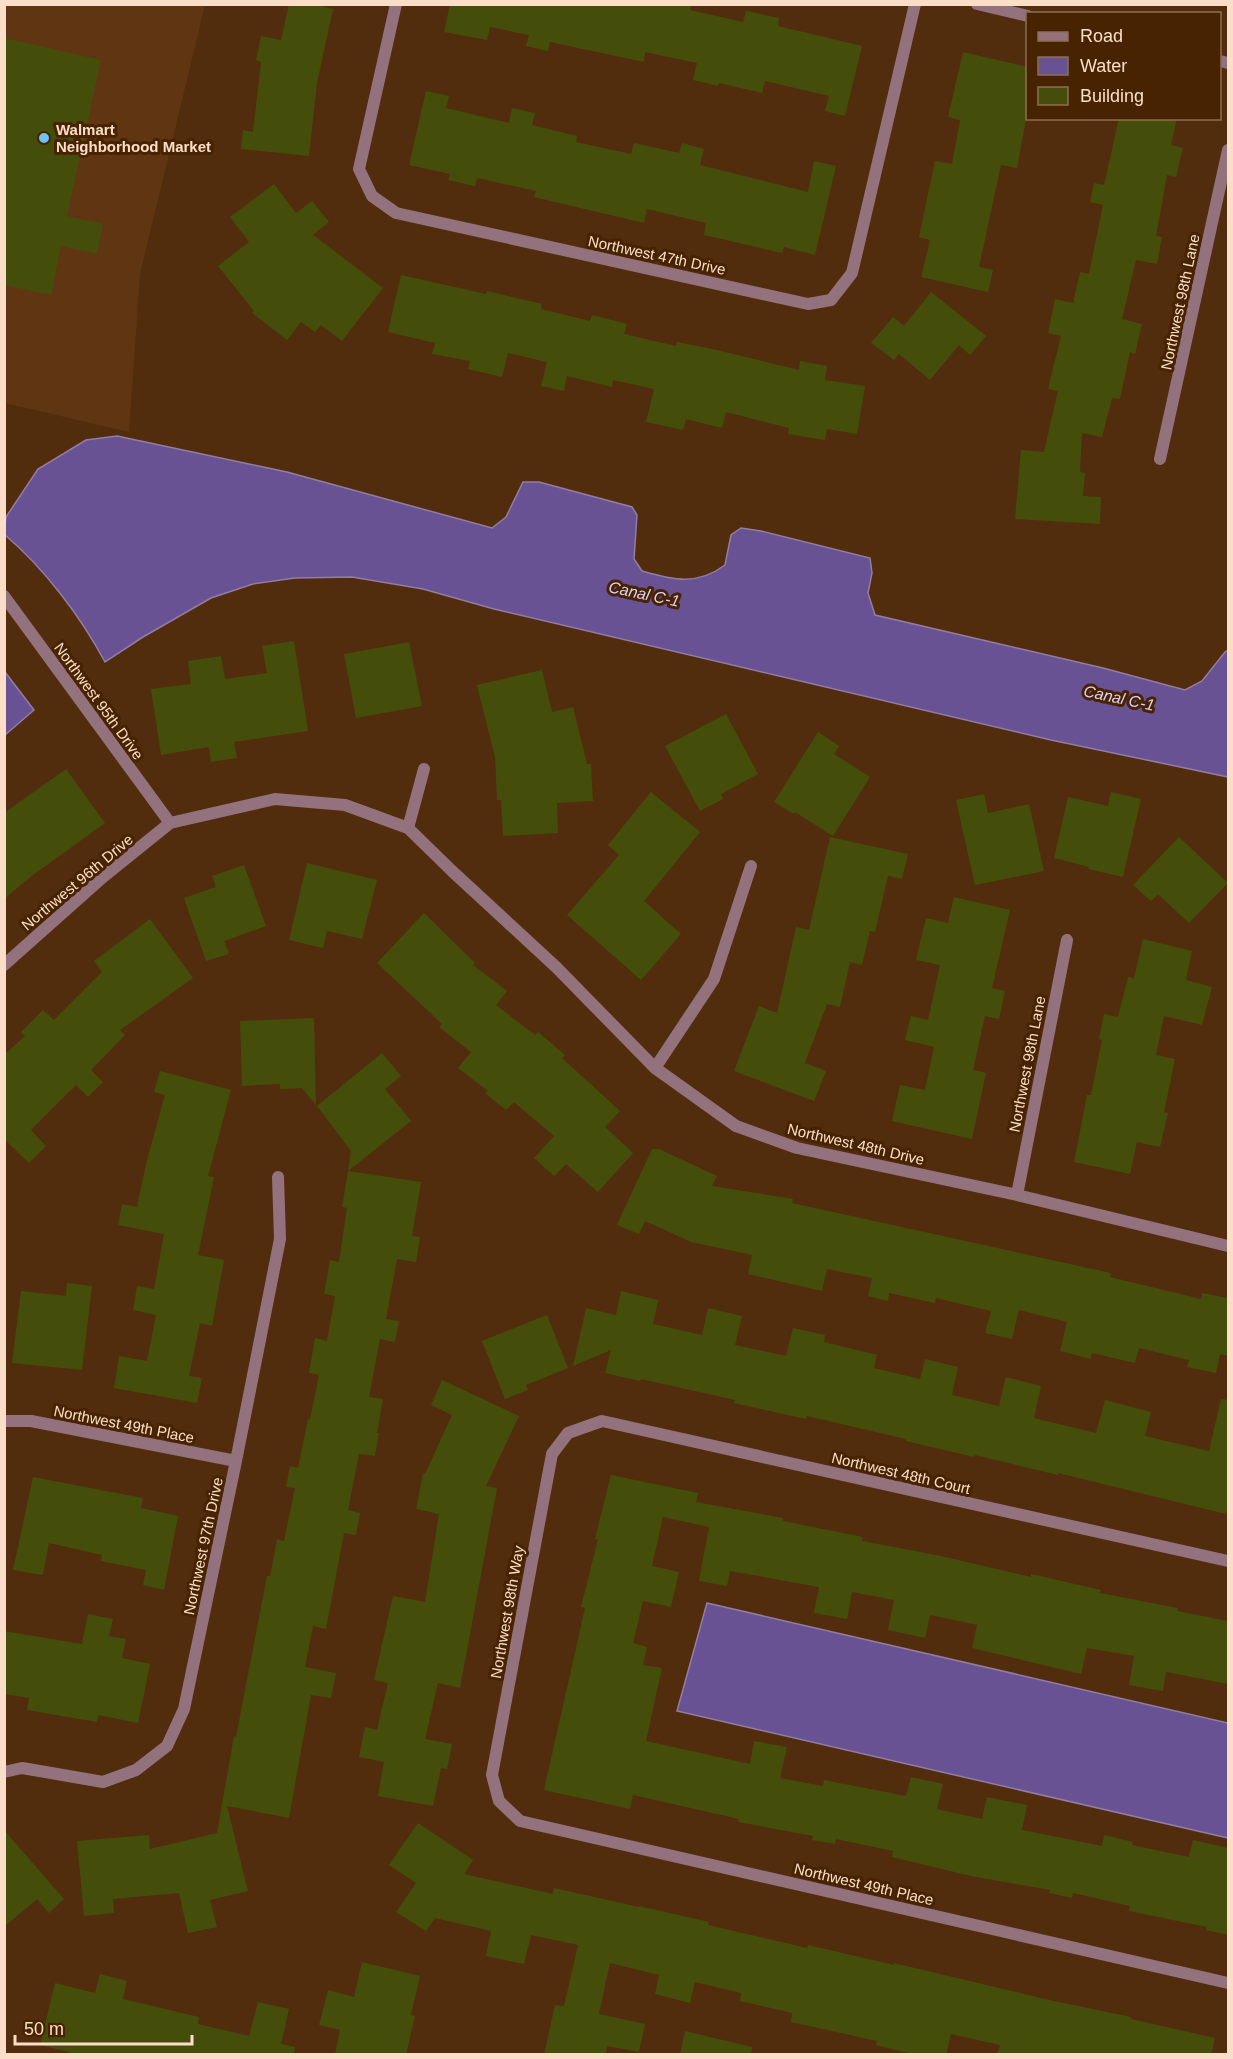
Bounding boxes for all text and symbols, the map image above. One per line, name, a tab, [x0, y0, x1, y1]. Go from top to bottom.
legend	[1026, 12, 1221, 120]
text: Road	[1080, 26, 1123, 46]
text: Water	[1080, 56, 1127, 76]
text: Building	[1080, 86, 1144, 106]
place label: Walmart Neighborhood Market	[56, 121, 211, 155]
marker: Walmart Neighborhood Market	[37, 131, 51, 145]
street label: Northwest 47th Drive	[587, 232, 727, 278]
street label: Northwest 98th Lane	[1157, 233, 1203, 371]
water label: Canal C-1	[607, 578, 681, 610]
street label: Northwest 95th Drive	[51, 639, 147, 763]
water label: Canal C-1	[1082, 682, 1156, 714]
street label: Northwest 96th Drive	[18, 830, 136, 934]
street label: Northwest 98th Lane	[1005, 994, 1049, 1134]
street label: Northwest 48th Drive	[786, 1120, 926, 1168]
street label: Northwest 49th Place	[52, 1402, 196, 1446]
street label: Northwest 48th Court	[830, 1449, 973, 1497]
street label: Northwest 97th Drive	[180, 1476, 226, 1616]
street label: Northwest 98th Way	[487, 1544, 527, 1680]
street label: Northwest 49th Place	[793, 1860, 935, 1908]
scale bar	[15, 2008, 192, 2046]
text: 50 m	[24, 2019, 64, 2039]

